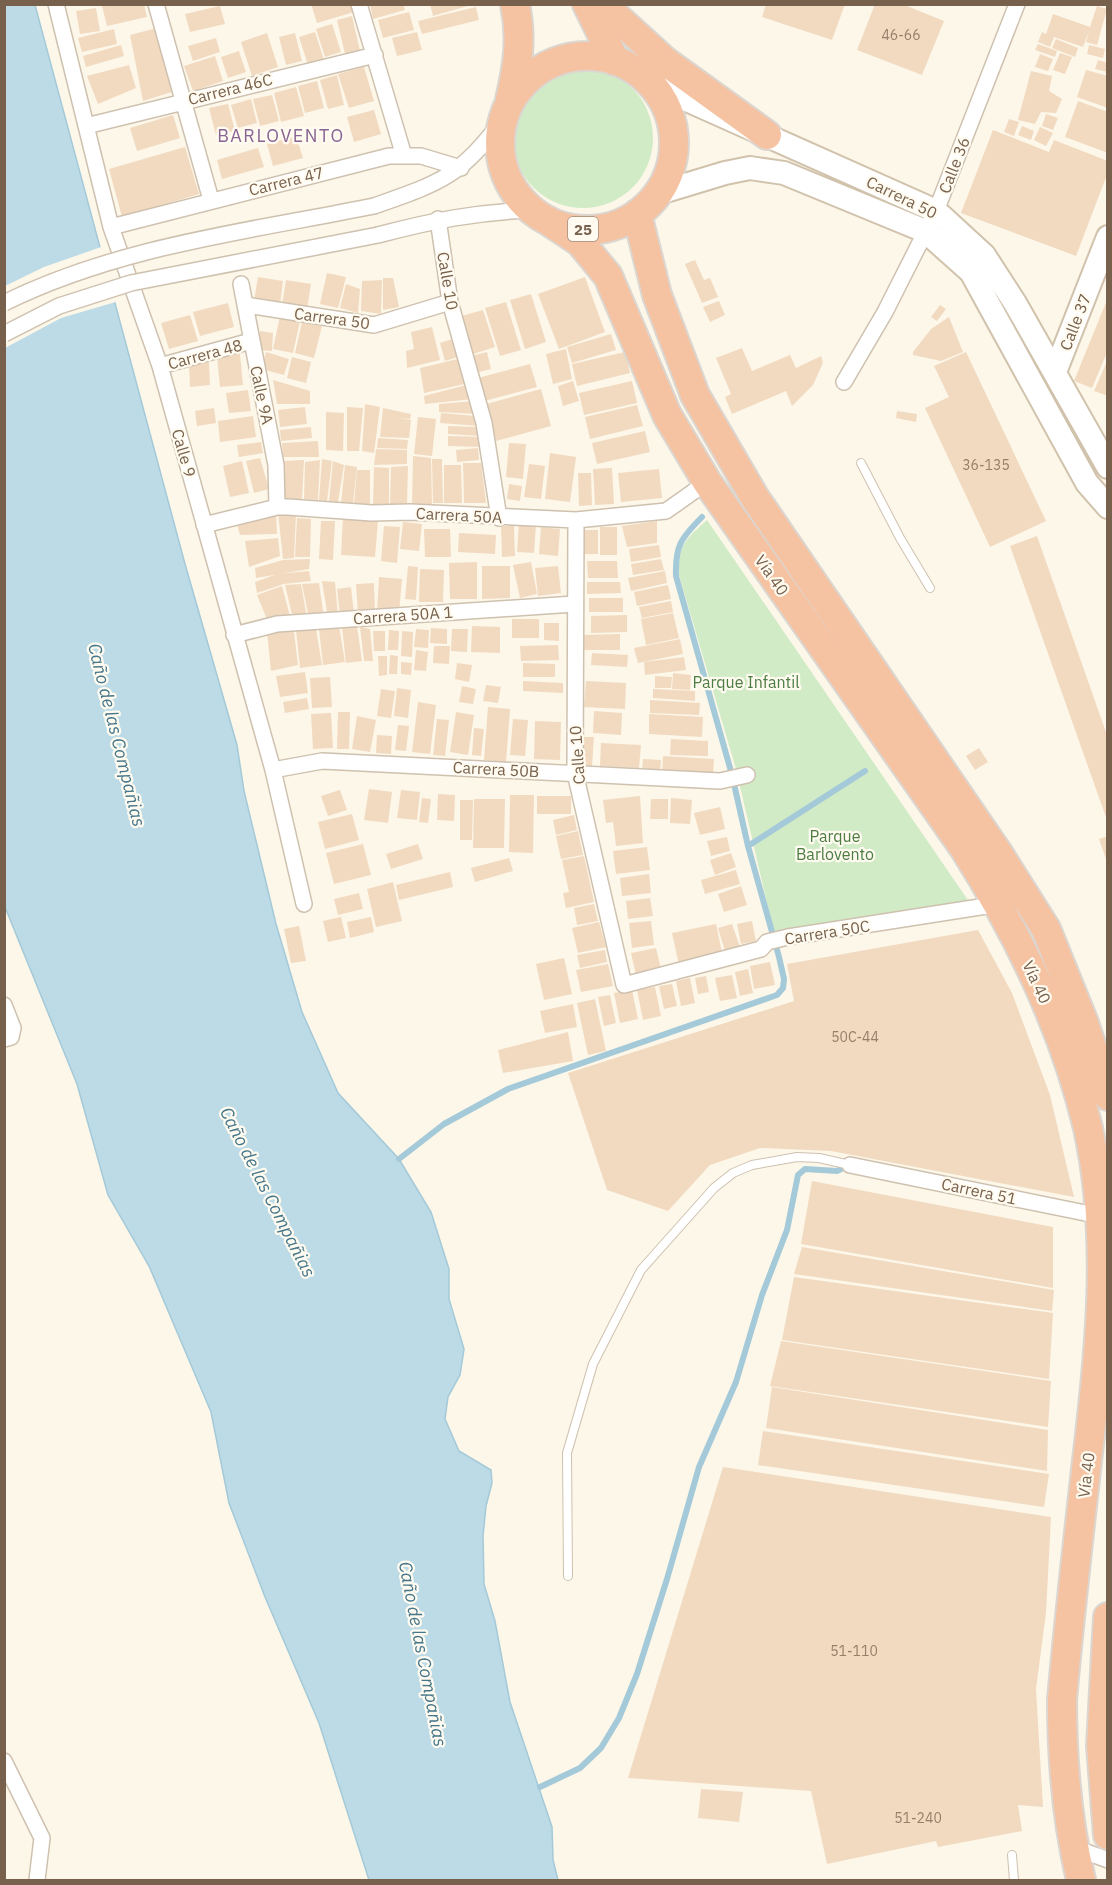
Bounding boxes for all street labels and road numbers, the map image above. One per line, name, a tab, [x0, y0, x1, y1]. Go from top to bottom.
street label: Carrera 46C	[186, 69, 274, 109]
street label: Calle 36	[934, 134, 974, 196]
street label: Carrera 47	[247, 162, 325, 200]
street label: Carrera 50	[863, 171, 941, 223]
road number: 25	[568, 217, 598, 241]
street label: Calle 10	[433, 250, 463, 312]
street label: Calle 37	[1055, 291, 1095, 353]
street label: Carrera 50	[293, 303, 371, 333]
street label: Carrera 48	[166, 334, 244, 374]
street label: Calle 9A	[246, 364, 278, 426]
street label: Calle 9	[168, 427, 200, 479]
street label: Carrera 50A	[415, 503, 503, 527]
street label: Vía 40	[751, 551, 793, 599]
street label: Carrera 50A 1	[352, 602, 454, 628]
street label: Calle 10	[565, 725, 589, 785]
street label: Carrera 50B	[452, 757, 540, 781]
street label: Carrera 50C	[783, 915, 871, 949]
street label: Vía 40	[1018, 957, 1056, 1007]
street label: Carrera 51	[940, 1173, 1018, 1209]
street label: Vía 40	[1073, 1451, 1099, 1499]

